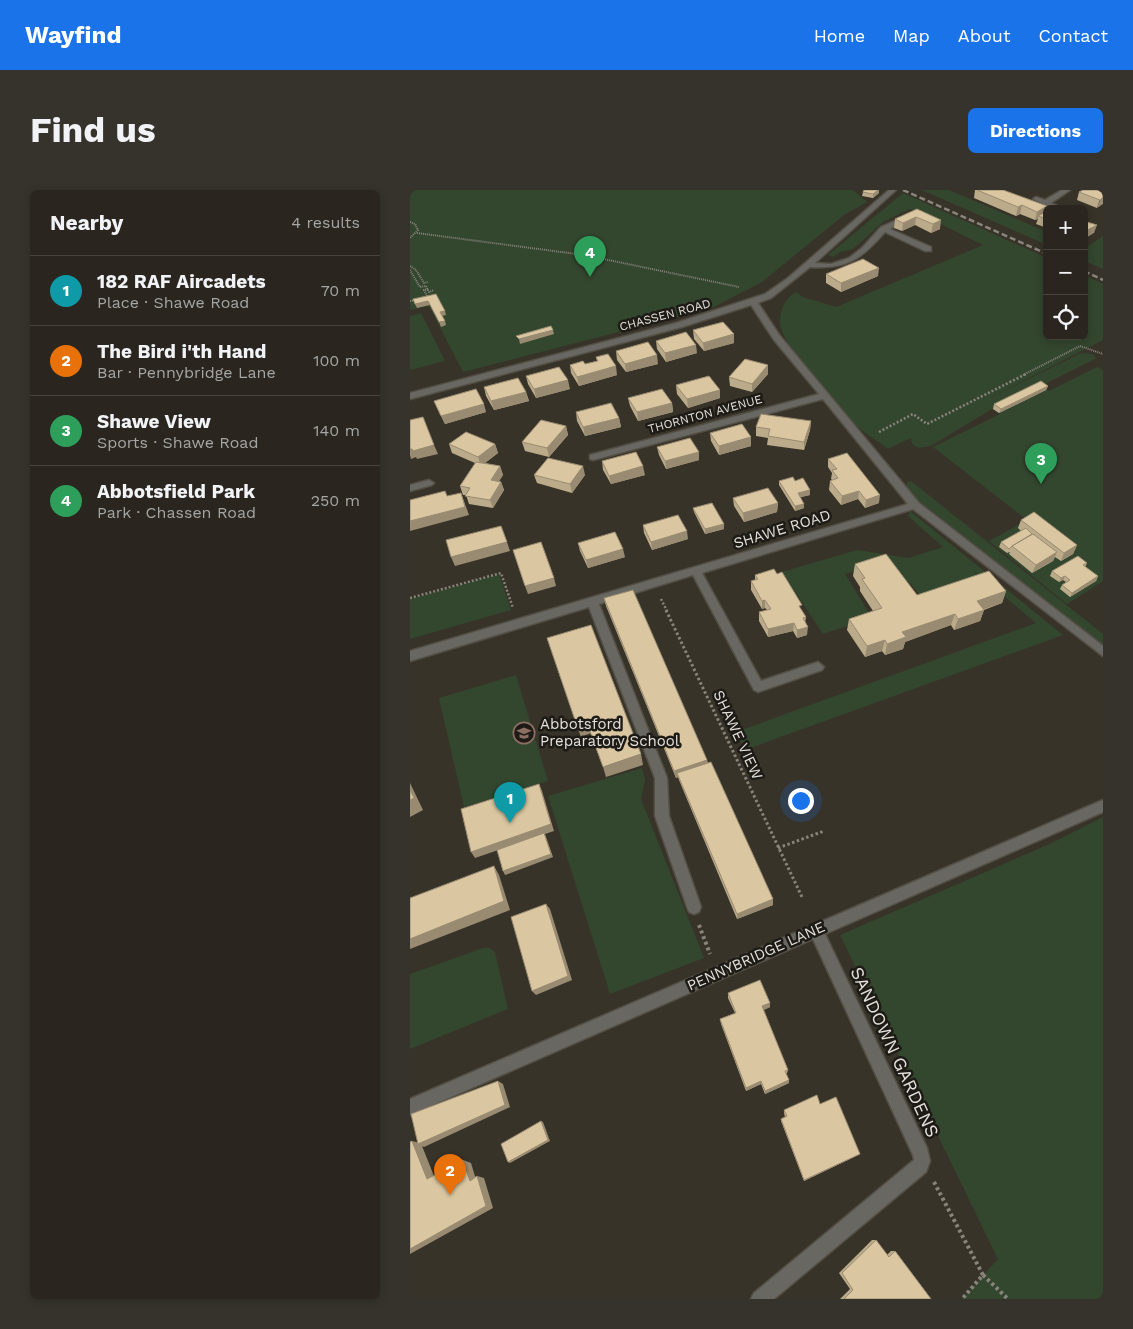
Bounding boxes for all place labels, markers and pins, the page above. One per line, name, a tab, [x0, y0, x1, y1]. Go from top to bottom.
pin: 4	[574, 236, 606, 277]
pin: 3	[1025, 443, 1057, 484]
place label: Abbotsford Preparatory School	[540, 715, 680, 750]
school or university icon: Abbotsford Preparatory School	[512, 721, 536, 745]
pin: 1	[494, 782, 526, 823]
pin: 2	[434, 1154, 466, 1195]

